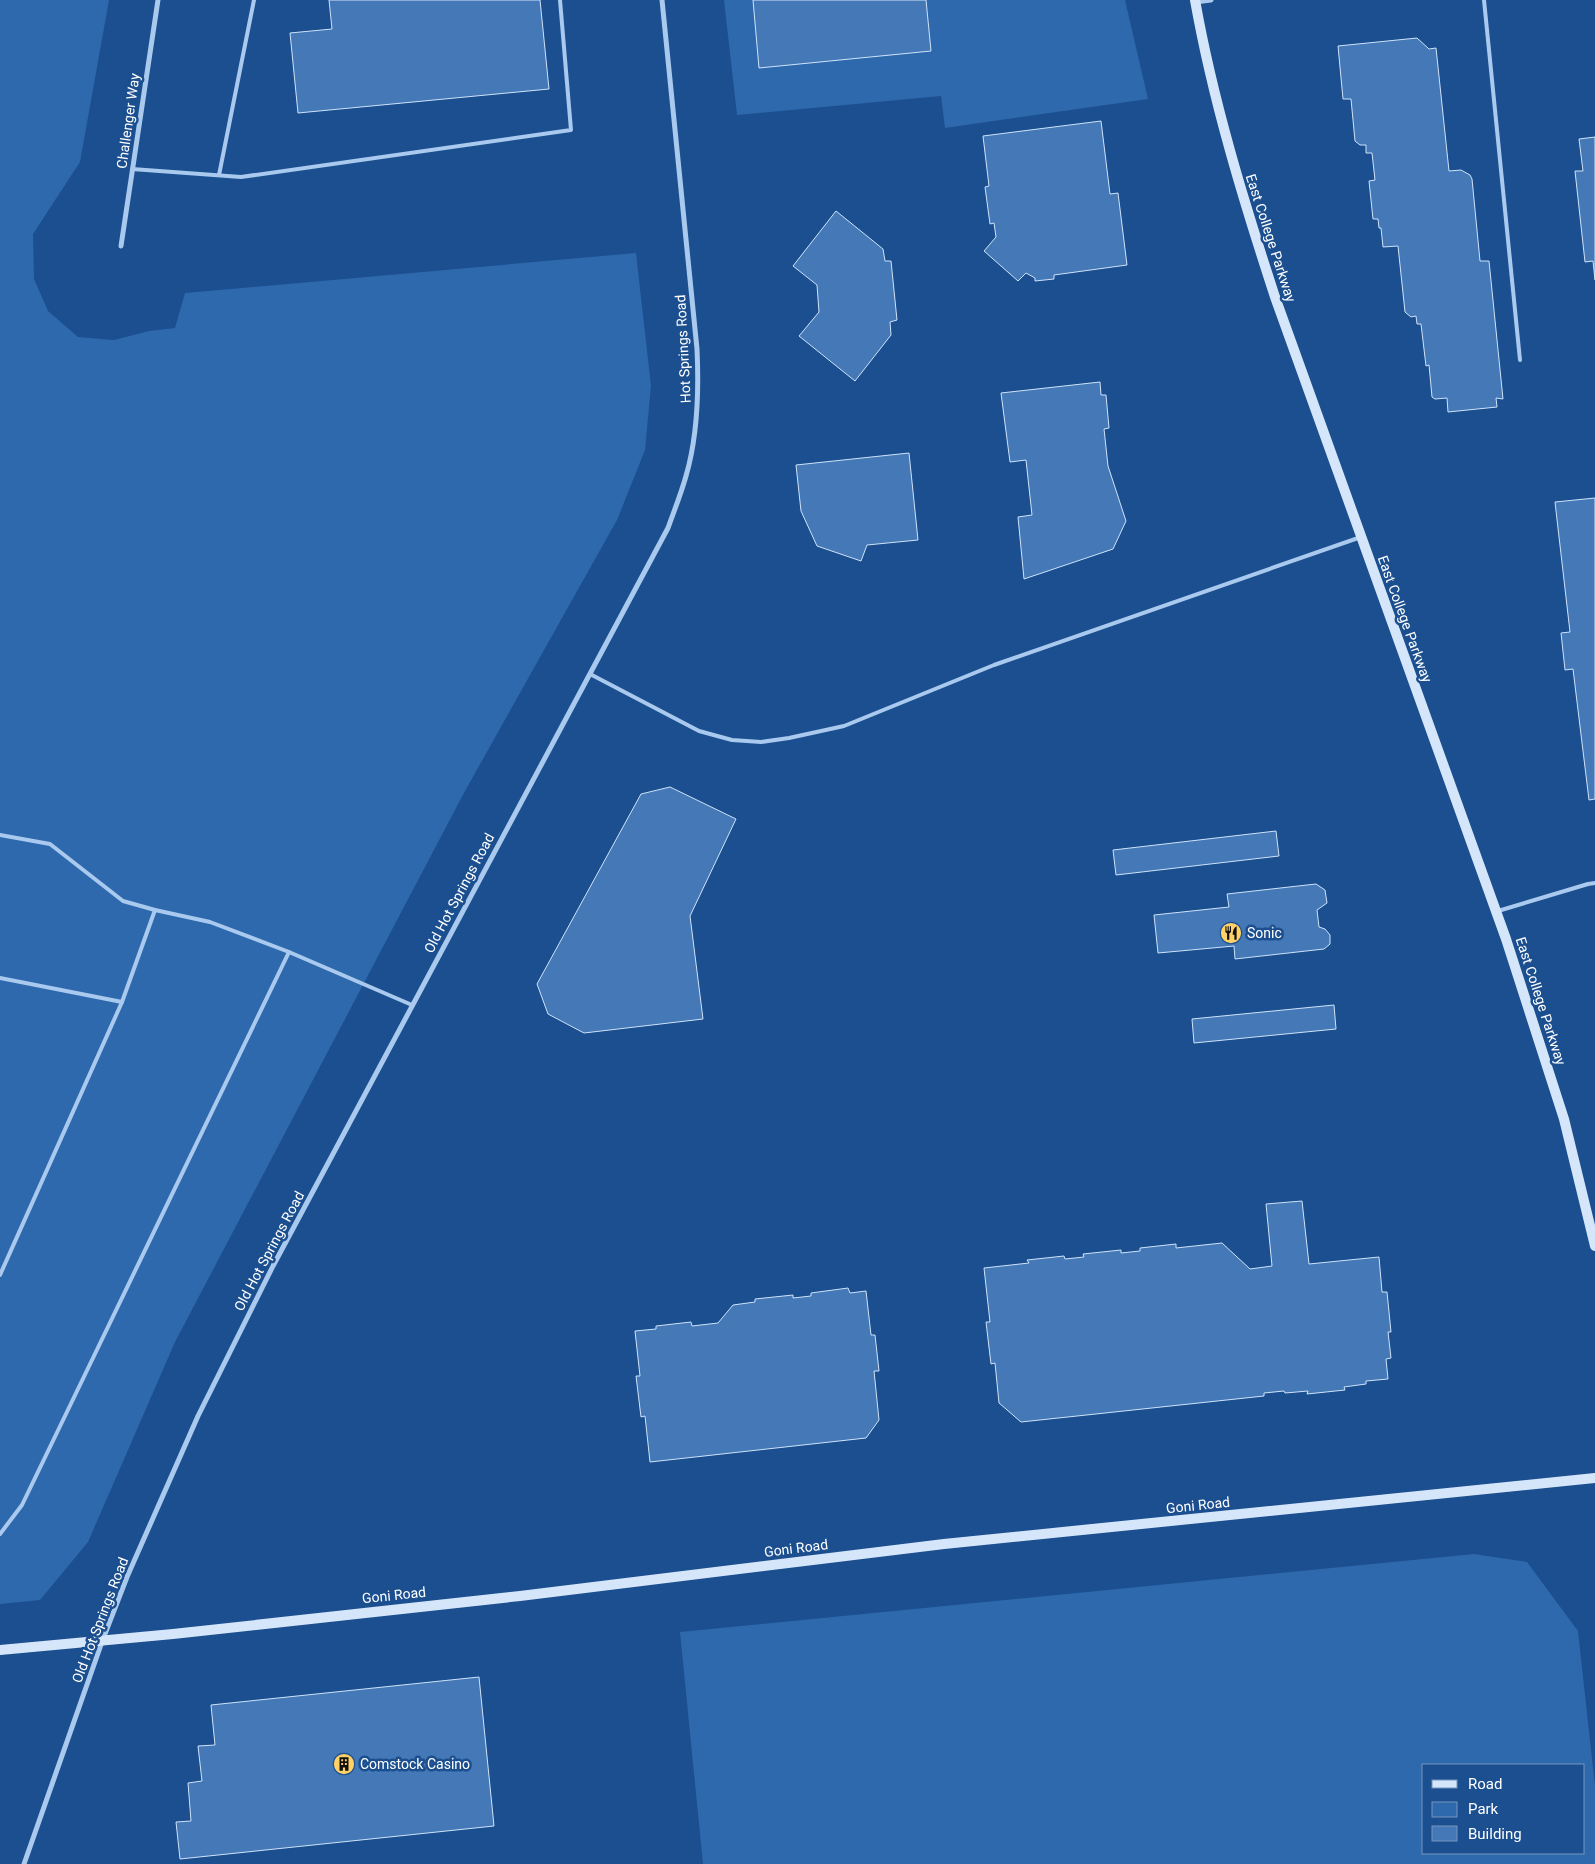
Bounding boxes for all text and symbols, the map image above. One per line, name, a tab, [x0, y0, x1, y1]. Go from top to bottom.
street label: Challenger Way	[113, 72, 143, 170]
street label: East College Parkway	[1243, 172, 1299, 304]
street label: Hot Springs Road	[672, 294, 694, 404]
street label: East College Parkway	[1375, 553, 1436, 685]
street label: Old Hot Springs Road	[421, 830, 497, 956]
restaurant icon: Sonic	[1219, 921, 1243, 945]
place label: Sonic	[1247, 925, 1282, 941]
street label: East College Parkway	[1513, 935, 1569, 1067]
street label: Old Hot Springs Road	[231, 1188, 307, 1314]
street label: Goni Road	[1165, 1494, 1231, 1516]
street label: Goni Road	[763, 1536, 829, 1560]
street label: Old Hot Springs Road	[69, 1555, 131, 1685]
street label: Goni Road	[361, 1584, 427, 1606]
building icon: Comstock Casino	[332, 1752, 356, 1776]
place label: Comstock Casino	[360, 1756, 470, 1772]
legend	[1422, 1764, 1585, 1854]
text: Road	[1468, 1775, 1502, 1793]
text: Park	[1468, 1800, 1499, 1818]
text: Building	[1468, 1825, 1522, 1843]

